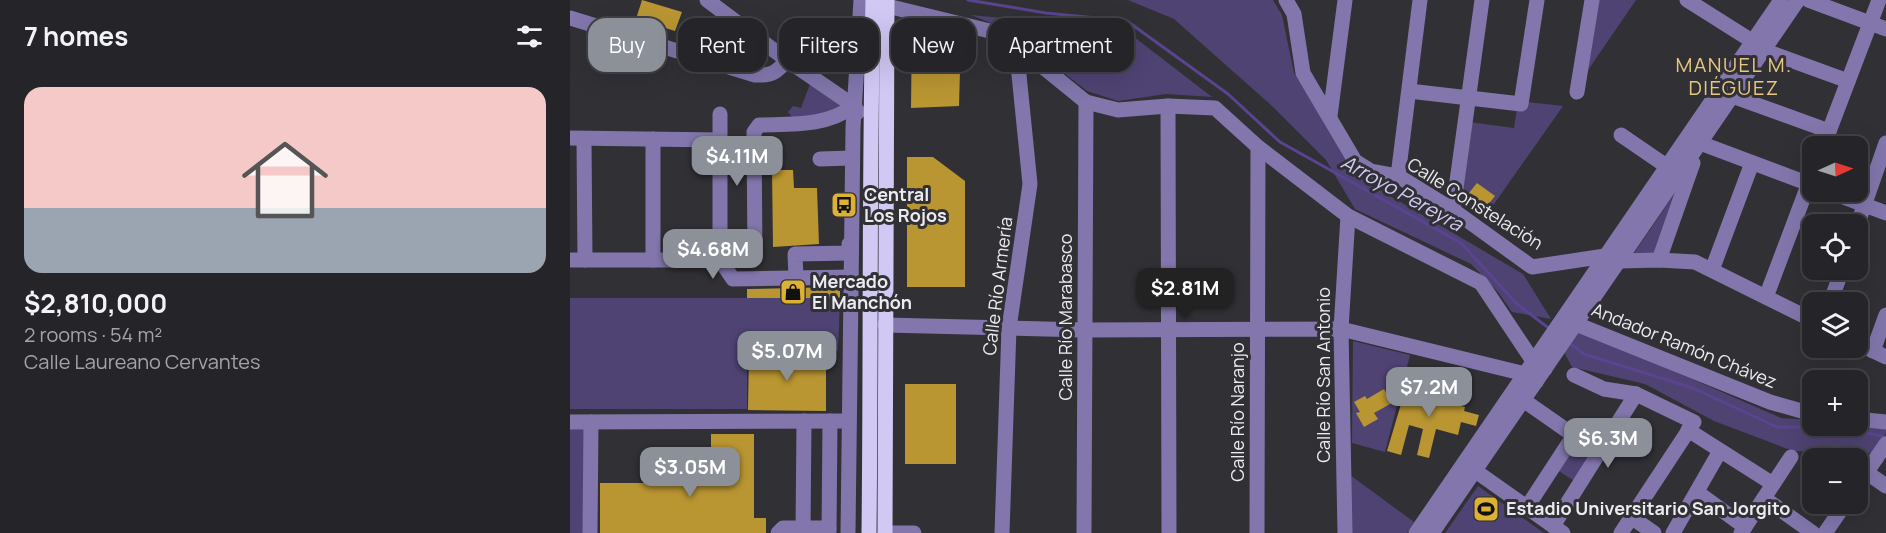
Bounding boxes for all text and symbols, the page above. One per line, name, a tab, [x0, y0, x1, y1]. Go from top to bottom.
text: 7 homes	[24, 18, 128, 54]
chip: Buy	[588, 18, 666, 72]
chip: Rent	[678, 18, 767, 72]
chip: Filters	[779, 18, 879, 72]
chip: New	[891, 18, 976, 72]
chip: Apartment	[988, 18, 1134, 72]
icon: filters	[513, 20, 546, 53]
district label: MANUEL M. DIÉGUEZ	[1675, 51, 1793, 101]
icon: home	[231, 126, 339, 234]
pin: $4.11M	[688, 136, 786, 187]
north arrow	[1802, 136, 1868, 202]
map controls	[1802, 136, 1868, 514]
text: $4.11M	[706, 142, 768, 169]
water label: Arroyo Pereyra	[1337, 148, 1469, 238]
street label: Calle Constelación	[1403, 152, 1548, 255]
place label: Central Los Rojos	[864, 182, 947, 227]
bus stop icon: Central Los Rojos	[829, 190, 859, 220]
button: locate	[1802, 214, 1868, 280]
street label: Calle Río Armería	[977, 215, 1017, 357]
pin: $4.68M	[664, 229, 762, 280]
street label: Calle Río Marabasco	[1053, 234, 1077, 400]
text: $4.68M	[677, 235, 749, 262]
pin: $2.81M	[1136, 268, 1234, 319]
place label: Mercado El Manchón	[812, 269, 912, 314]
text: $2.81M	[1151, 274, 1219, 301]
shop icon: Mercado El Manchón	[778, 277, 808, 307]
text: $2,810,000	[24, 285, 167, 321]
street label: Calle Río San Antonio	[1311, 287, 1335, 463]
button: layers	[1802, 292, 1868, 358]
street label: Andador Ramón Chávez	[1588, 297, 1780, 393]
text: 2 rooms · 54 m²	[24, 321, 162, 348]
pin: $5.07M	[738, 331, 836, 382]
text: $5.07M	[751, 337, 823, 364]
street label: Calle Río Naranjo	[1225, 342, 1249, 482]
text: Calle Laureano Cervantes	[24, 348, 260, 375]
pin: $7.2M	[1387, 367, 1471, 418]
button: +	[1802, 370, 1868, 436]
text: $7.2M	[1400, 373, 1458, 400]
pin: $6.3M	[1566, 418, 1650, 469]
text: $6.3M	[1578, 424, 1638, 451]
pin: $3.05M	[641, 447, 739, 498]
button: −	[1802, 448, 1868, 514]
text: $3.05M	[654, 453, 726, 480]
sports icon: Estadio Universitario San Jorgito	[1471, 494, 1501, 524]
place label: Estadio Universitario San Jorgito	[1506, 496, 1790, 520]

